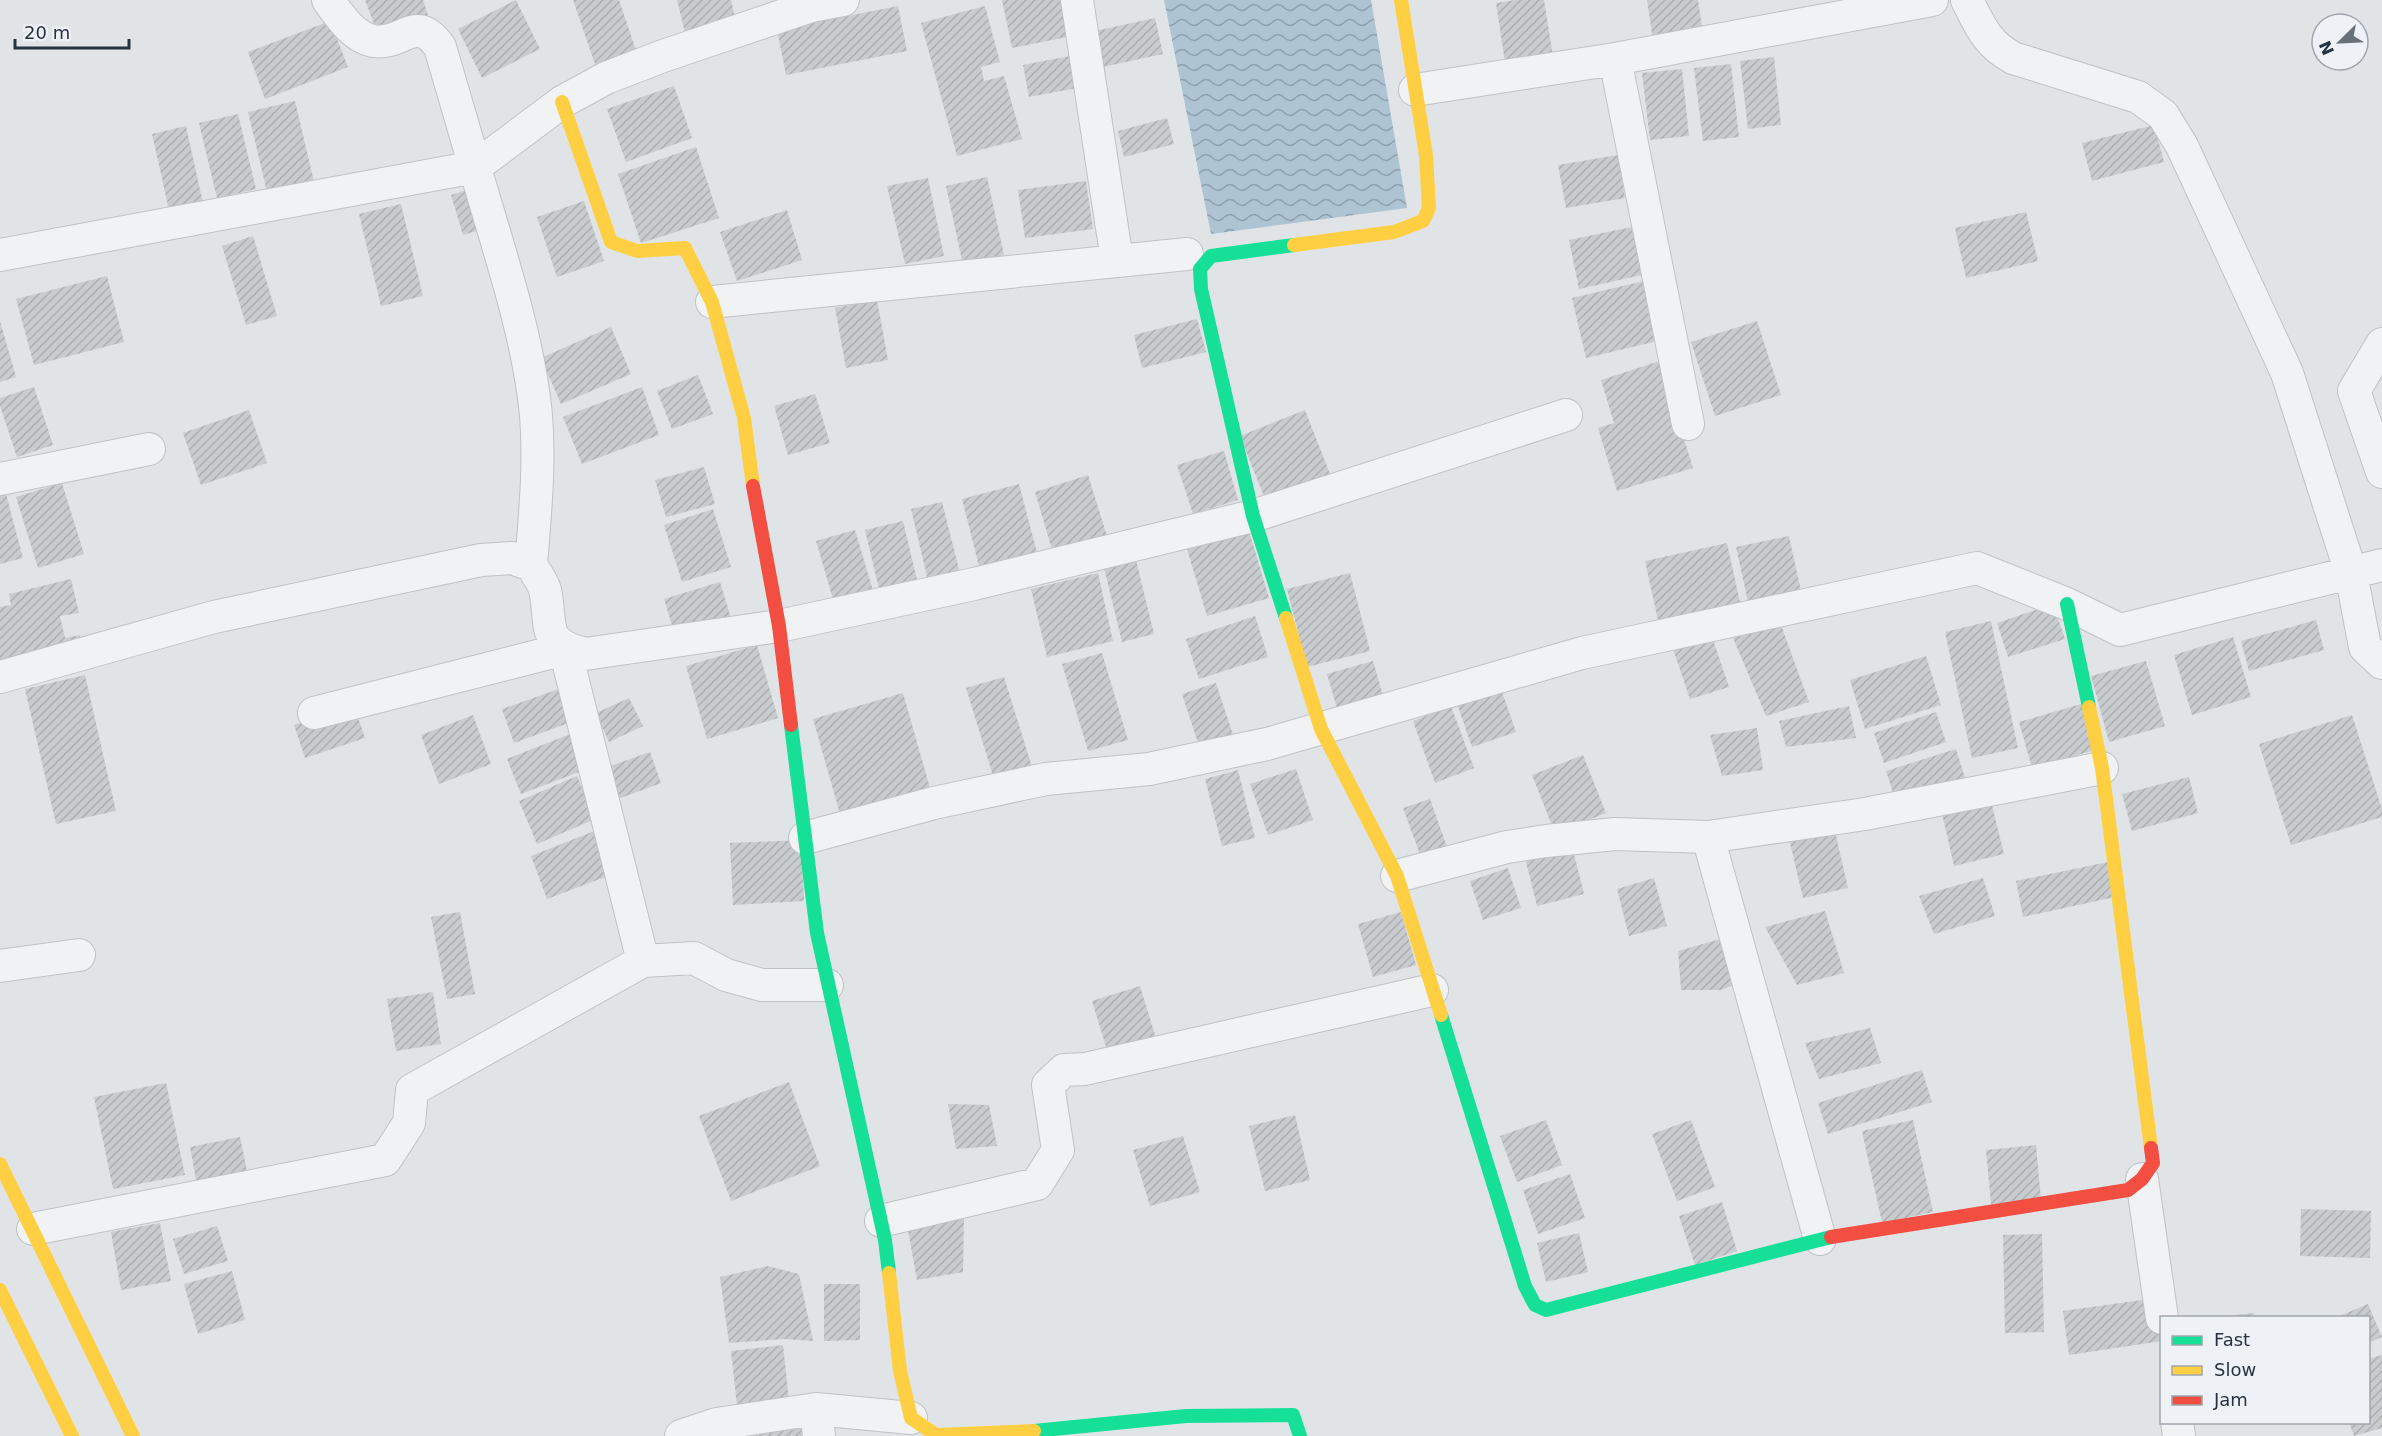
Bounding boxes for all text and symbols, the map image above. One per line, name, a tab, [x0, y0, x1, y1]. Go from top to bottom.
scale bar	[15, 12, 129, 50]
north arrow	[2310, 12, 2370, 72]
text: 20 m	[24, 22, 70, 43]
text: N	[2315, 38, 2338, 58]
legend	[2160, 1316, 2370, 1424]
text: Fast	[2214, 1329, 2250, 1350]
text: Slow	[2214, 1359, 2256, 1380]
text: Jam	[2213, 1389, 2248, 1410]

